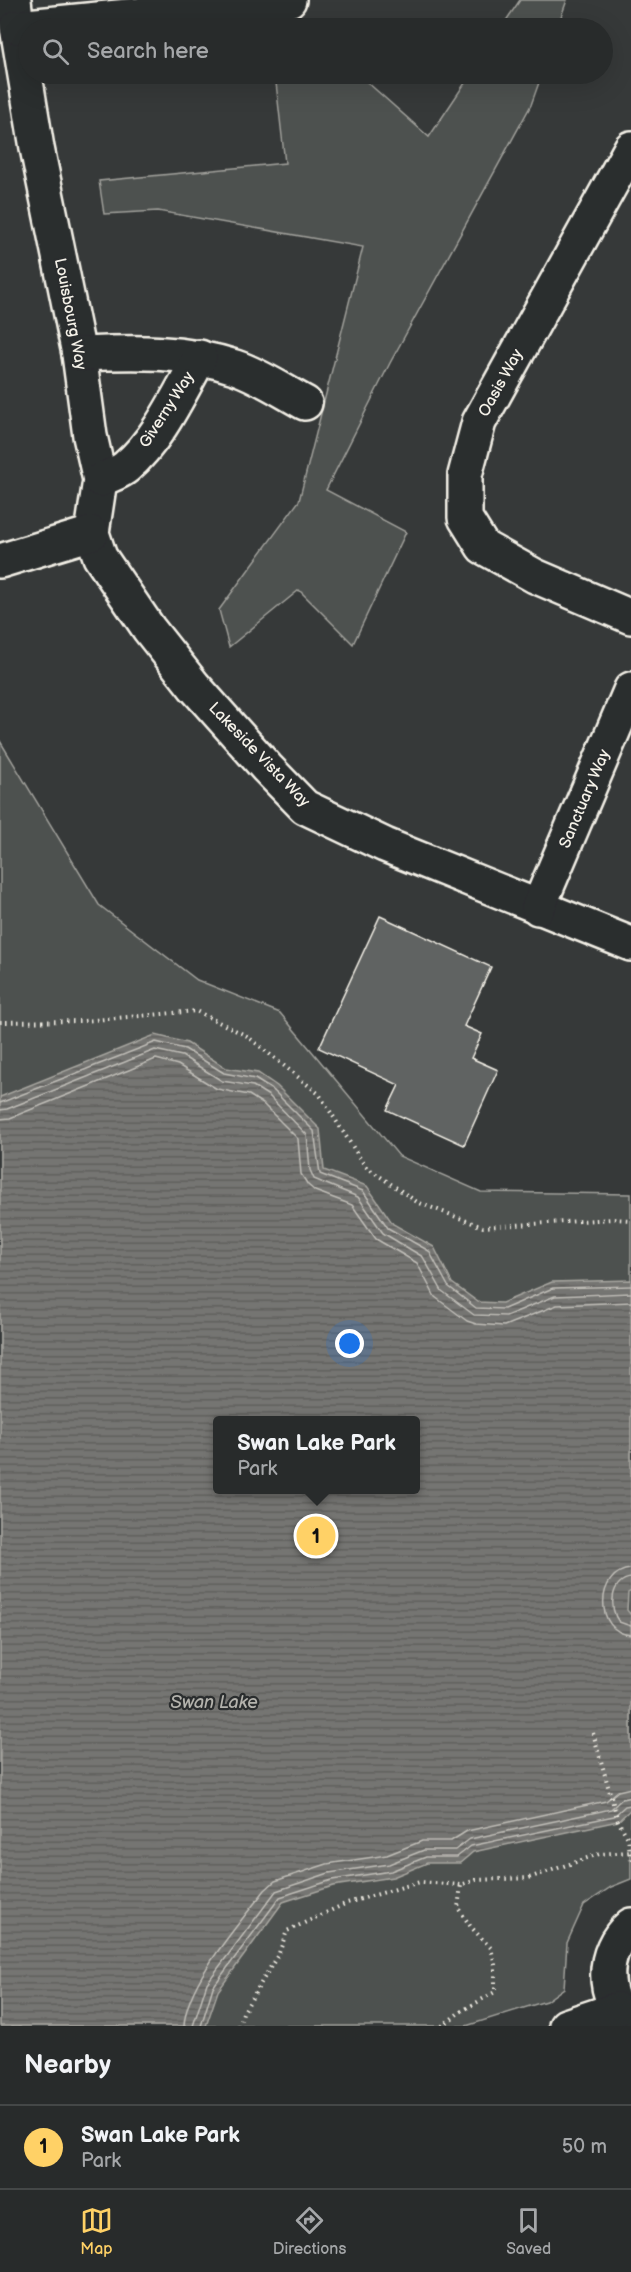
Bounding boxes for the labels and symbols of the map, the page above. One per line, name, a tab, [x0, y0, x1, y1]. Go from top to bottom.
street label: Louisbourg Way	[50, 257, 90, 372]
street label: Oasis Way	[475, 345, 528, 420]
street label: Giverny Way	[135, 368, 199, 452]
street label: Lakeside Vista Way	[204, 699, 314, 812]
street label: Sanctuary Way	[556, 746, 615, 851]
your location	[335, 1329, 364, 1358]
pin: 1	[296, 1514, 336, 1558]
water label: Swan Lake	[170, 1692, 258, 1713]

